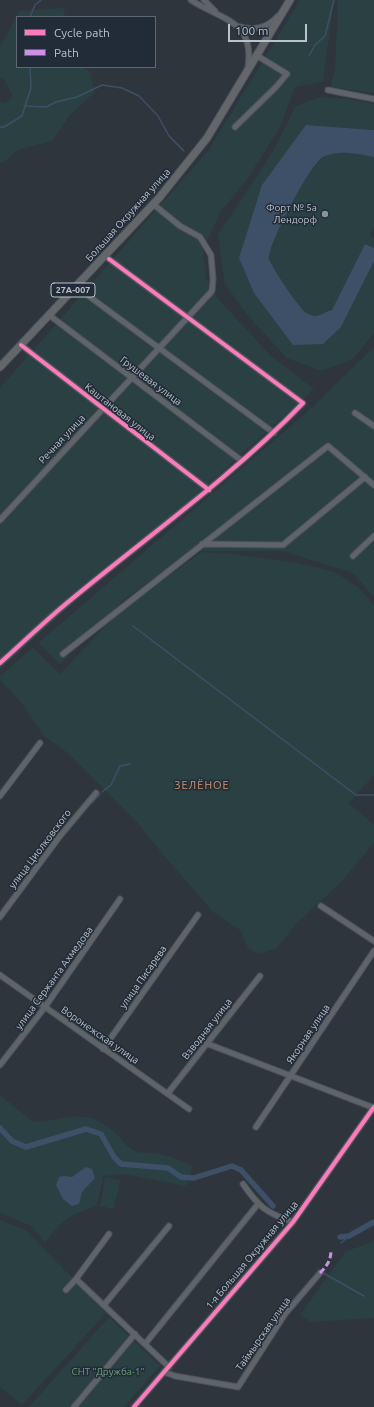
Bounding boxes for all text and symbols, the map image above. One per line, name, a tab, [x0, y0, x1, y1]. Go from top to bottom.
legend	[16, 16, 156, 68]
scale bar	[230, 16, 309, 42]
text: 100 m	[235, 24, 268, 37]
text: Cycle path	[54, 26, 110, 39]
text: Path	[54, 46, 79, 59]
street label: Большая Окружная улица	[83, 166, 173, 264]
place label: Форт № 5а Лендорф	[266, 202, 317, 226]
marker: Форт № 5а Лендорф	[320, 209, 330, 219]
road number: 27А-007	[51, 283, 95, 297]
street label: Грушевая улица	[118, 354, 184, 408]
street label: Каштановая улица	[82, 381, 158, 443]
street label: Речная улица	[36, 412, 88, 466]
district label: ЗЕЛЁНОЕ	[174, 778, 230, 792]
street label: улица Циолковского	[6, 807, 74, 891]
street label: улица Сержанта Ахмедова	[13, 924, 95, 1032]
street label: улица Писарева	[117, 943, 169, 1011]
street label: Взводная улица	[179, 996, 235, 1062]
street label: Якорная улица	[284, 1002, 332, 1066]
street label: Воронежская улица	[59, 1004, 141, 1066]
street label: 1-я Большая Окружная улица	[203, 1199, 301, 1311]
street label: Таймырская улица	[233, 1295, 293, 1373]
park label: СНТ "Дружба-1"	[72, 1366, 144, 1378]

